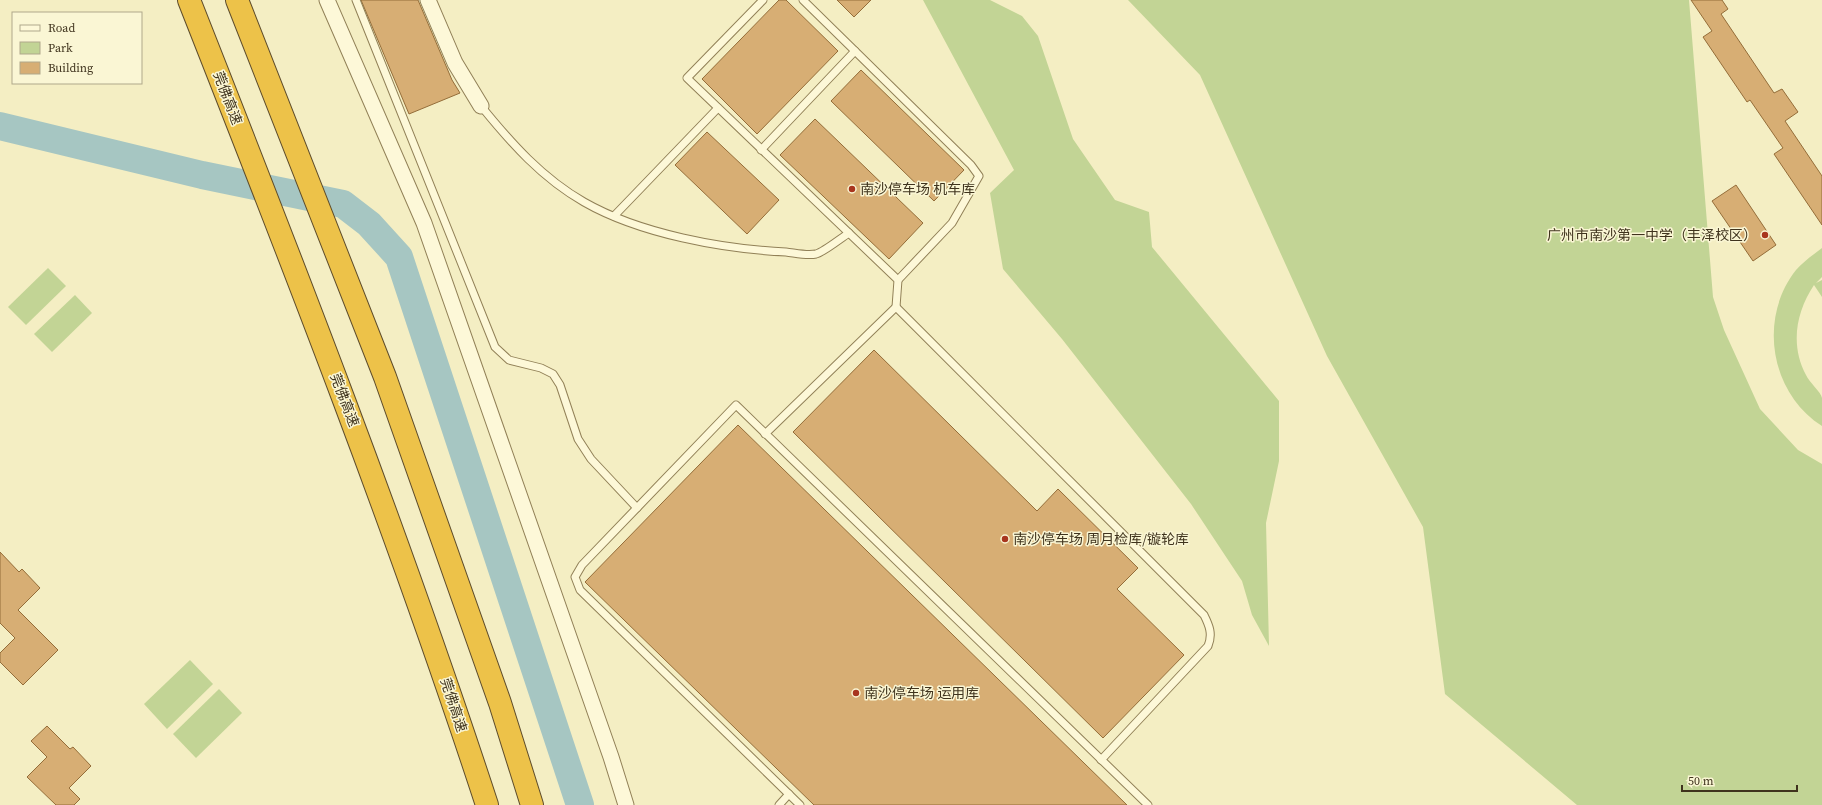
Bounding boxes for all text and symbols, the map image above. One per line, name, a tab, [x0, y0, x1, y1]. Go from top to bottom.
legend	[12, 12, 142, 84]
text: Road	[48, 20, 75, 36]
text: Park	[48, 40, 73, 56]
text: Building	[48, 60, 93, 76]
street label: 莞佛高速	[209, 68, 247, 128]
place label: 南沙停车场 机车库	[860, 179, 975, 199]
marker: 南沙停车场 机车库	[847, 184, 857, 194]
place label: 广州市南沙第一中学（丰泽校区）	[1547, 225, 1757, 245]
marker: 广州市南沙第一中学（丰泽校区）	[1760, 230, 1770, 240]
street label: 莞佛高速	[326, 370, 364, 430]
place label: 南沙停车场 周月检库/镟轮库	[1013, 529, 1189, 549]
marker: 南沙停车场 周月检库/镟轮库	[1000, 534, 1010, 544]
street label: 莞佛高速	[436, 675, 472, 735]
place label: 南沙停车场 运用库	[864, 683, 979, 703]
marker: 南沙停车场 运用库	[851, 688, 861, 698]
scale bar	[1682, 767, 1797, 793]
text: 50 m	[1688, 773, 1714, 789]

